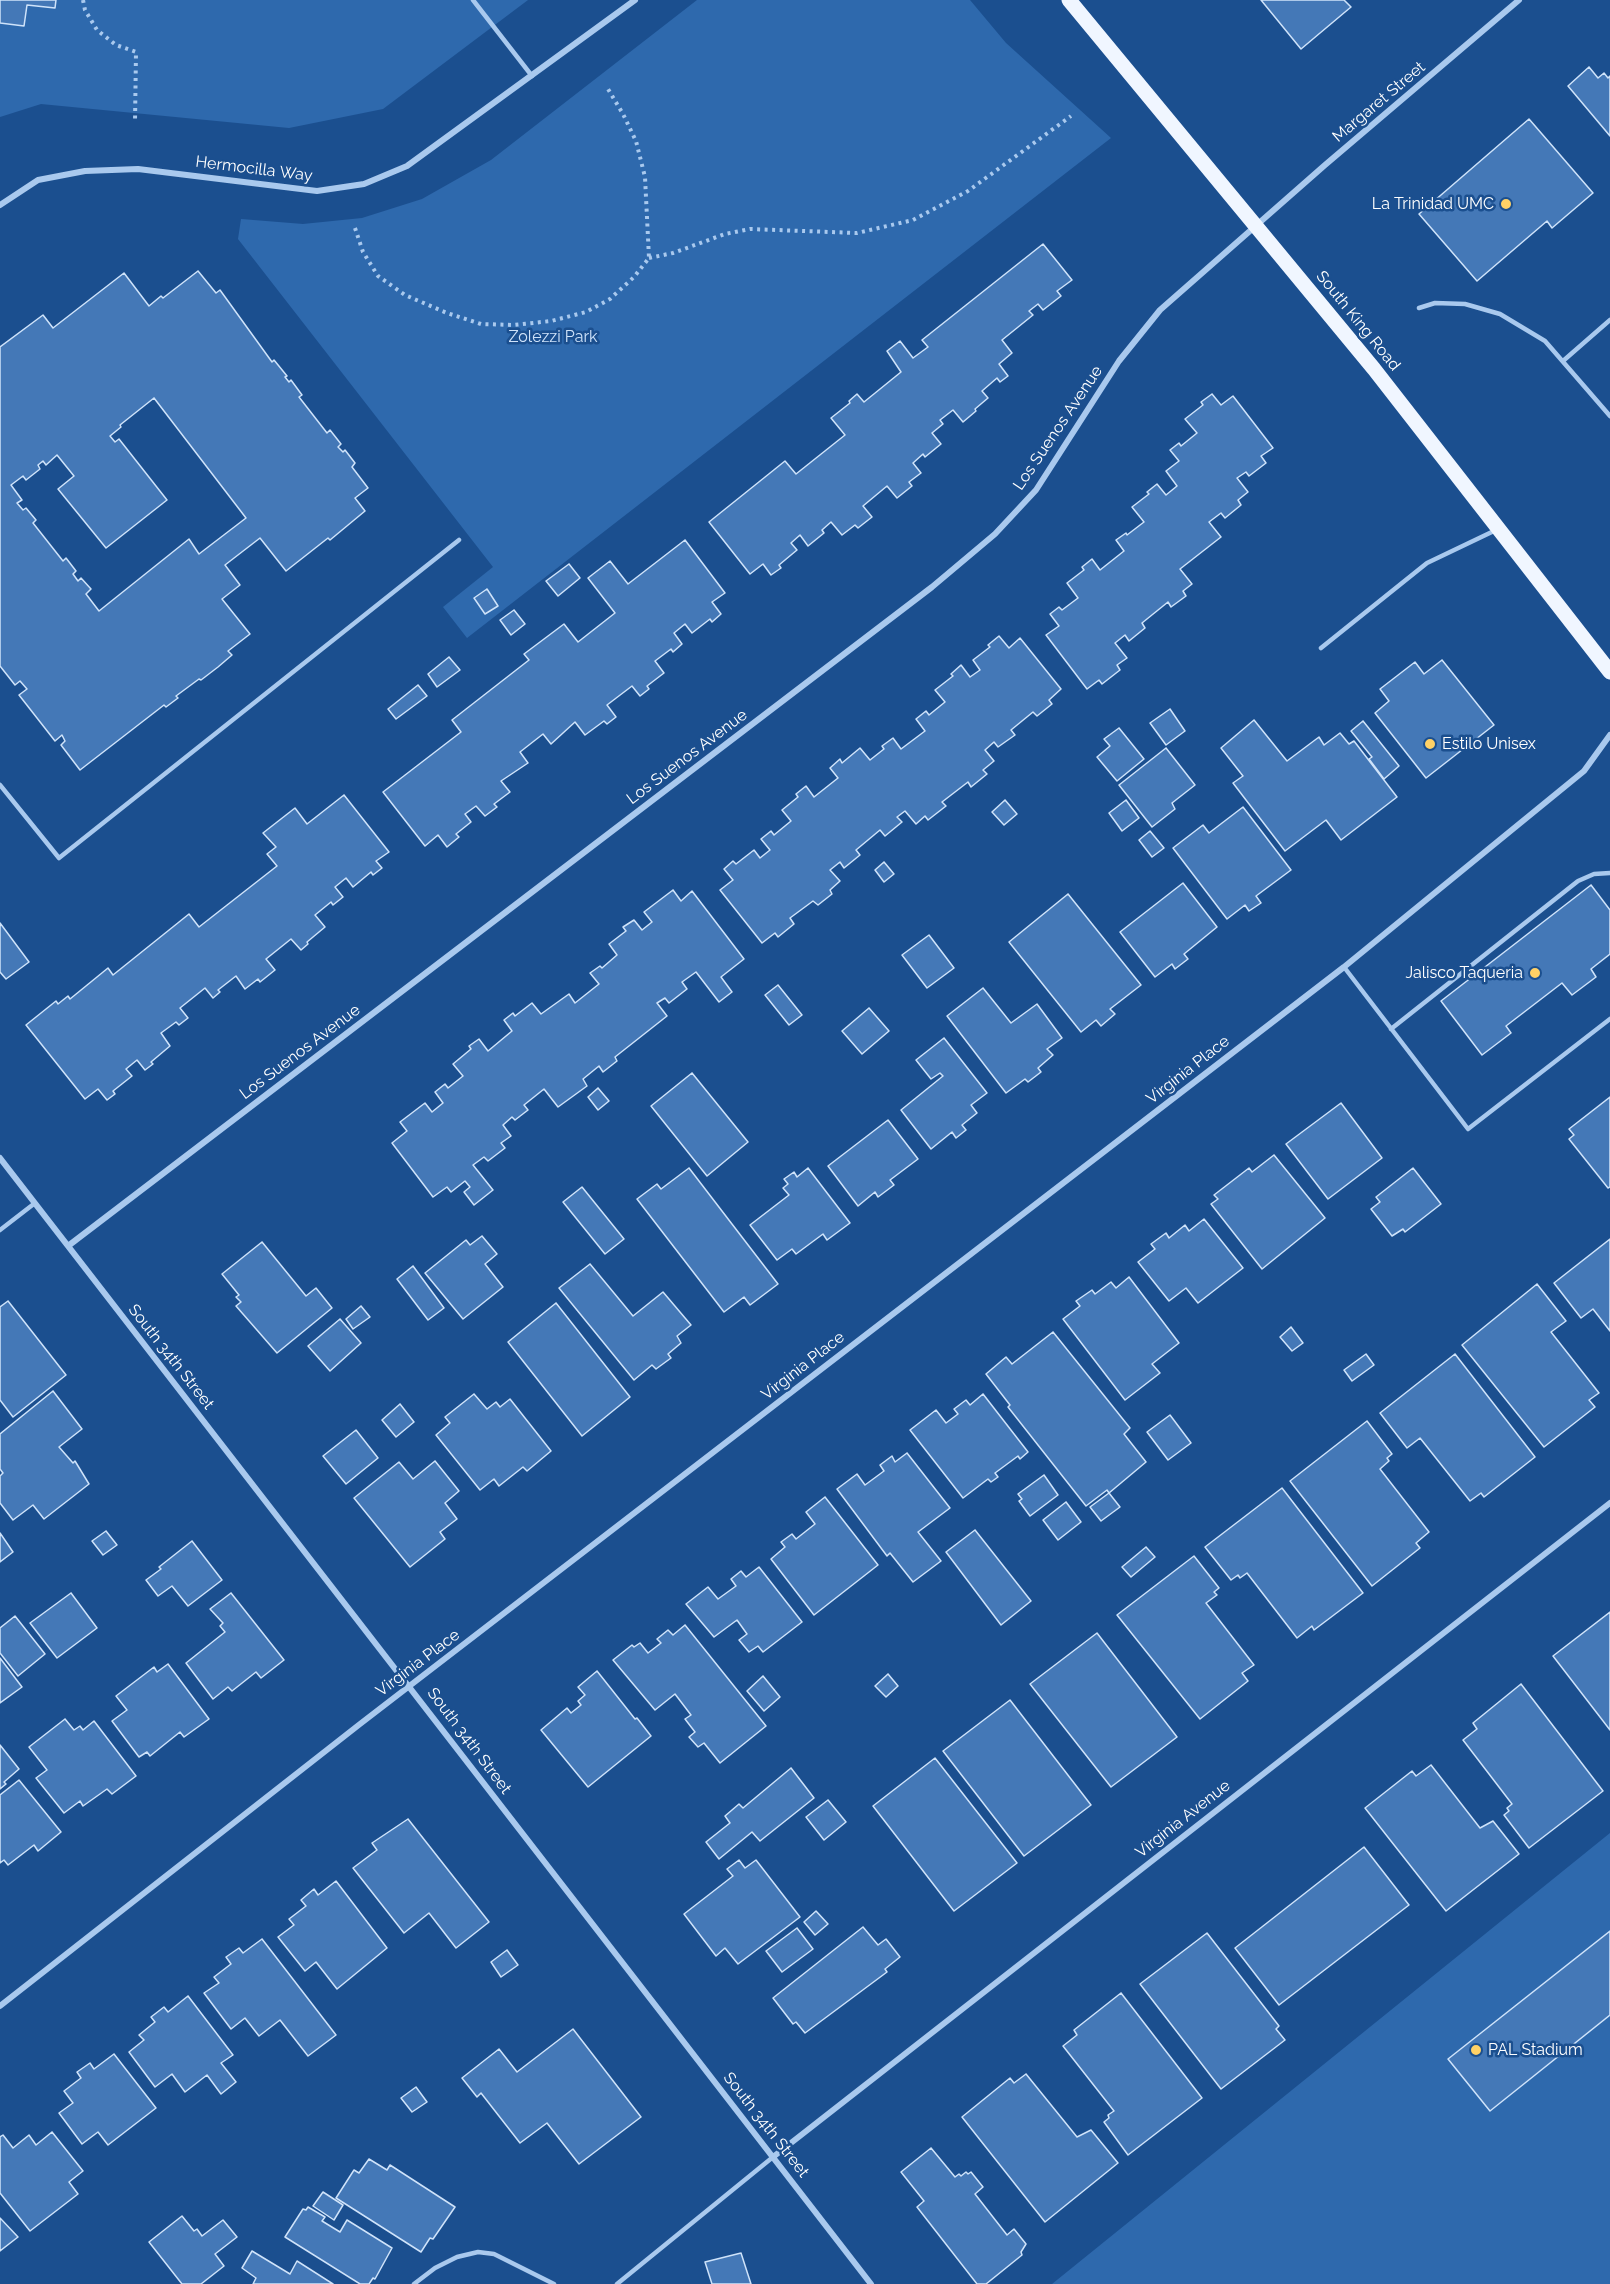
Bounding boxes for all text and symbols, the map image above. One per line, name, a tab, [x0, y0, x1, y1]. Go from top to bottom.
street label: Margaret Street	[1329, 58, 1429, 146]
street label: Hermocilla Way	[194, 152, 314, 186]
place label: La Trinidad UMC	[1372, 194, 1494, 214]
marker: La Trinidad UMC	[1499, 197, 1513, 211]
street label: South King Road	[1312, 267, 1404, 375]
park label: Zolezzi Park	[509, 327, 597, 347]
street label: Los Suenos Avenue	[1009, 362, 1107, 494]
street label: Los Suenos Avenue	[623, 705, 751, 809]
place label: Estilo Unisex	[1442, 734, 1536, 754]
marker: Estilo Unisex	[1423, 737, 1437, 751]
place label: Jalisco Taqueria	[1405, 963, 1523, 983]
marker: Jalisco Taqueria	[1528, 966, 1542, 980]
street label: Los Suenos Avenue	[236, 1000, 364, 1104]
street label: Virginia Place	[1143, 1032, 1233, 1108]
street label: South 34th Street	[124, 1301, 218, 1413]
street label: Virginia Place	[758, 1328, 848, 1404]
street label: Virginia Place	[372, 1625, 464, 1701]
street label: South 34th Street	[423, 1684, 515, 1798]
street label: Virginia Avenue	[1132, 1776, 1234, 1862]
place label: PAL Stadium	[1488, 2040, 1583, 2060]
marker: PAL Stadium	[1469, 2043, 1483, 2057]
street label: South 34th Street	[719, 2069, 813, 2181]

